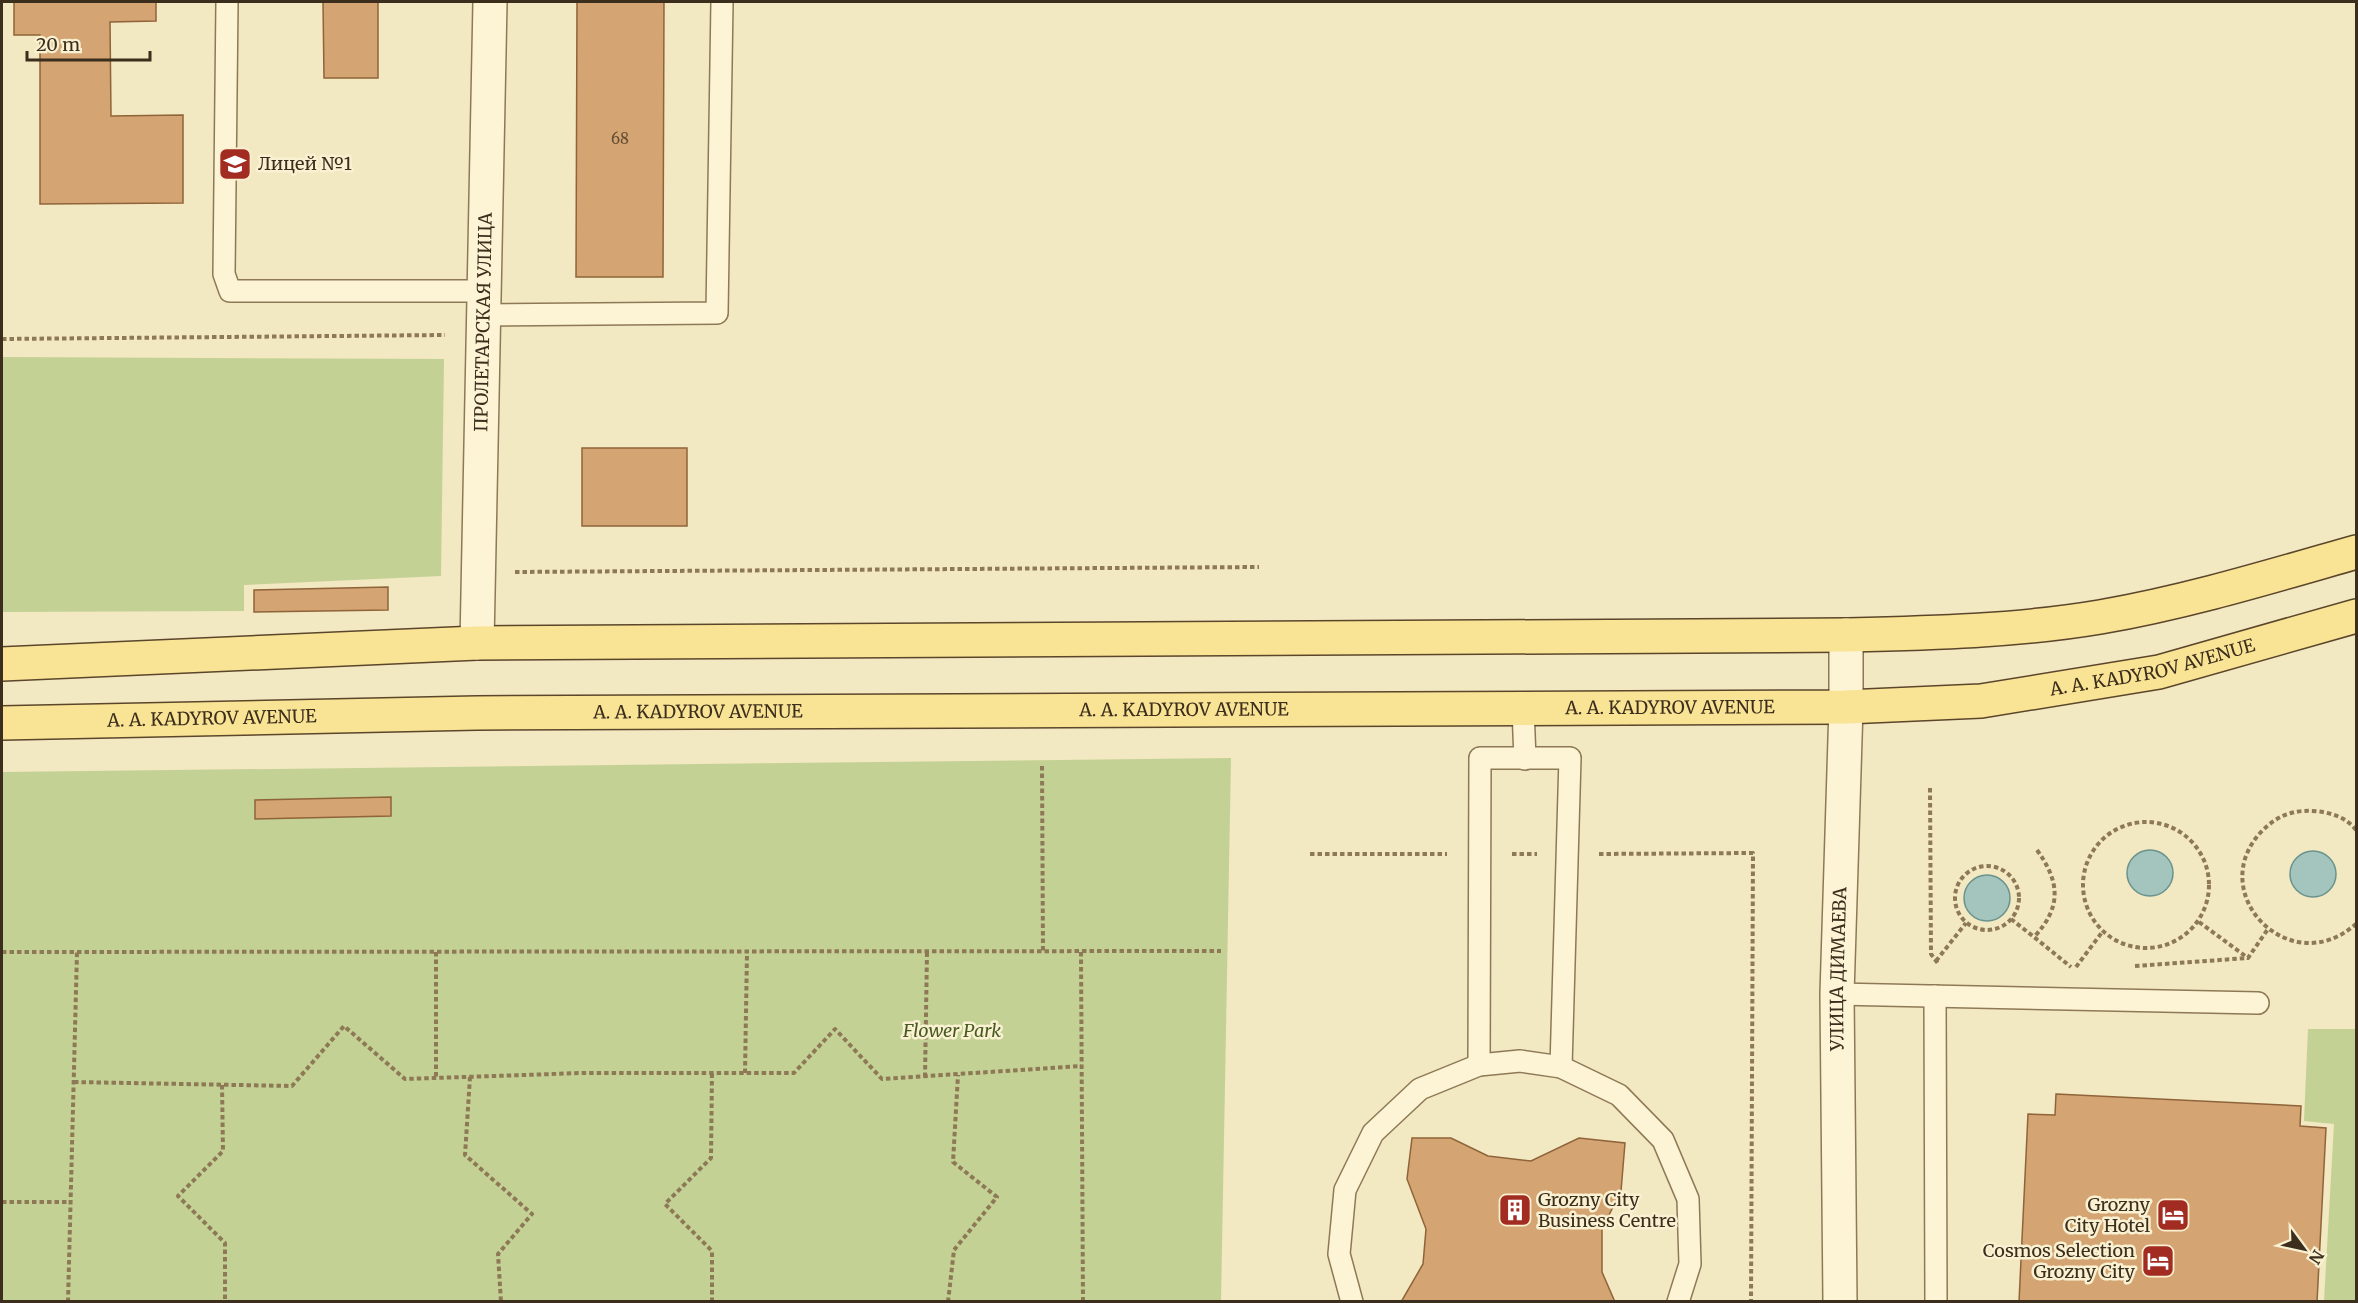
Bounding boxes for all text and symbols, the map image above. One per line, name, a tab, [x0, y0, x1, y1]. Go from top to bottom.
scale bar	[27, 24, 150, 62]
text: 20 m	[36, 33, 80, 56]
house number: 68	[611, 129, 629, 148]
school or university icon: Лицей №1	[217, 146, 253, 182]
place label: Лицей №1	[258, 152, 352, 175]
street label: ПРОЛЕТАРСКАЯ УЛИЦА	[469, 212, 497, 432]
street label: A. A. KADYROV AVENUE	[2047, 633, 2258, 701]
street label: A. A. KADYROV AVENUE	[1564, 695, 1775, 719]
street label: A. A. KADYROV AVENUE	[1078, 697, 1289, 721]
street label: A. A. KADYROV AVENUE	[592, 700, 803, 723]
street label: A. A. KADYROV AVENUE	[106, 704, 317, 732]
street label: УЛИЦА ДИМАЕВА	[1825, 886, 1851, 1052]
park label: Flower Park	[902, 1019, 1001, 1042]
place label: Grozny City Business Centre	[1538, 1188, 1676, 1232]
building icon: Grozny City Business Centre	[1497, 1192, 1533, 1228]
place label: Grozny City Hotel	[2065, 1193, 2151, 1237]
hotel icon: Grozny City Hotel	[2155, 1197, 2191, 1233]
north arrow	[2274, 1219, 2334, 1279]
place label: Cosmos Selection Grozny City	[1983, 1239, 2136, 1283]
hotel icon: Cosmos Selection Grozny City	[2140, 1243, 2176, 1279]
text: N	[2305, 1246, 2328, 1268]

